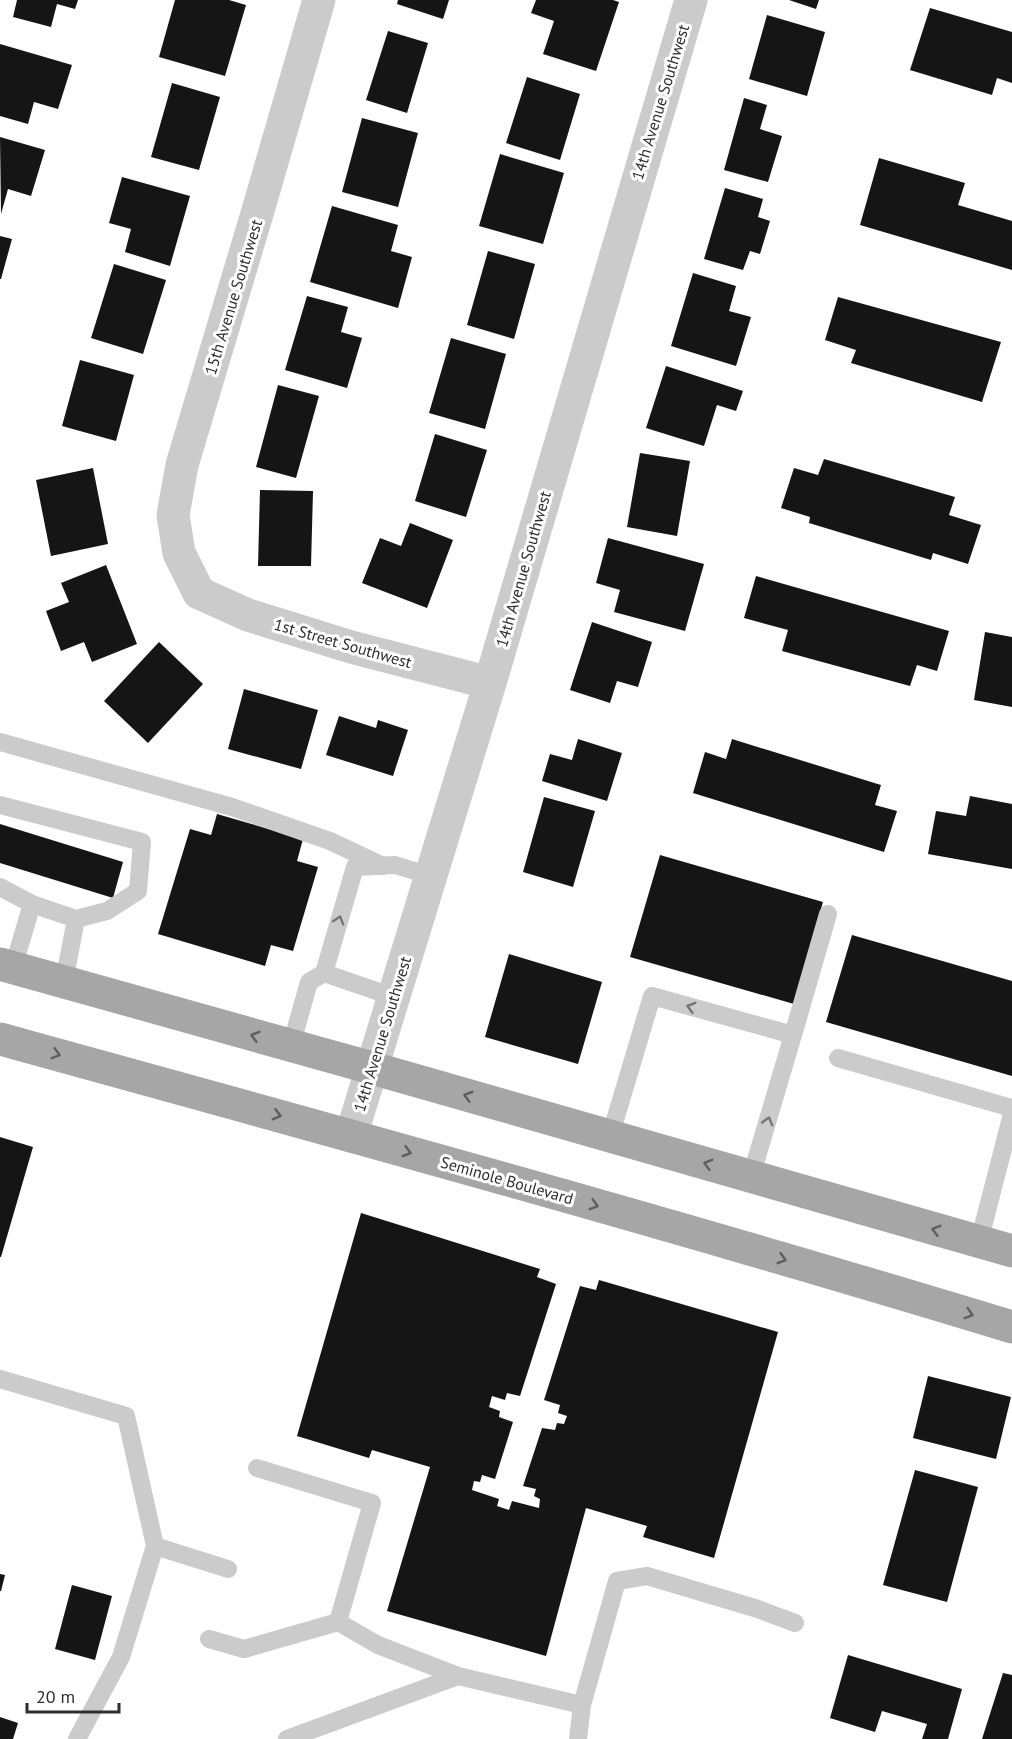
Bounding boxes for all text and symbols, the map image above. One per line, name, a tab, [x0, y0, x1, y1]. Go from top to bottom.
street label: 14th Avenue Southwest	[627, 21, 693, 182]
street label: 15th Avenue Southwest	[200, 216, 266, 377]
street label: 14th Avenue Southwest	[491, 488, 555, 649]
street label: 1st Street Southwest	[272, 614, 415, 672]
one-way arrow	[332, 915, 344, 926]
street label: 14th Avenue Southwest	[349, 953, 415, 1114]
one-way arrow	[686, 1002, 697, 1014]
one-way arrow	[250, 1030, 260, 1043]
one-way arrow	[50, 1047, 61, 1059]
one-way arrow	[463, 1091, 473, 1103]
one-way arrow	[271, 1108, 281, 1120]
one-way arrow	[761, 1116, 773, 1127]
one-way arrow	[401, 1145, 412, 1157]
street label: Seminole Boulevard	[438, 1152, 576, 1208]
one-way arrow	[703, 1159, 713, 1172]
one-way arrow	[589, 1198, 599, 1211]
one-way arrow	[931, 1224, 941, 1237]
one-way arrow	[776, 1252, 787, 1264]
one-way arrow	[963, 1307, 974, 1319]
scale bar	[27, 1676, 118, 1714]
text: 20 m	[36, 1685, 75, 1708]

